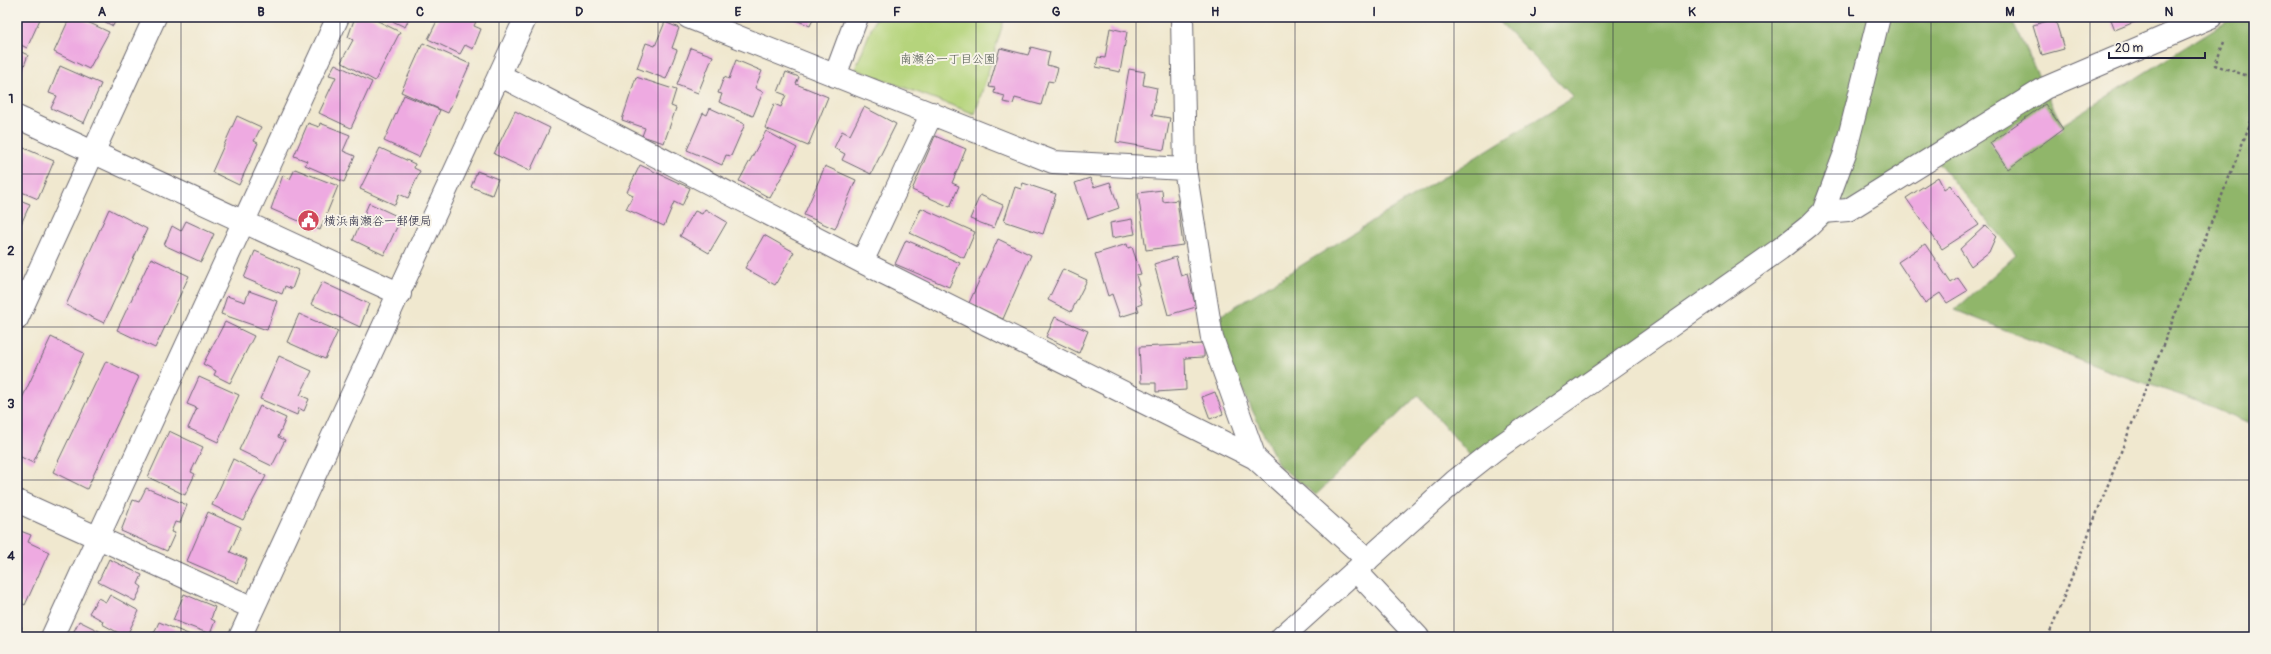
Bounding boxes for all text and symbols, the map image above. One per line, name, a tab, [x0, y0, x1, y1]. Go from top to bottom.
text: A	[98, 4, 107, 20]
text: B	[257, 4, 265, 20]
text: C	[416, 4, 424, 20]
text: D	[575, 4, 583, 20]
text: E	[735, 4, 742, 20]
text: F	[893, 4, 901, 20]
text: G	[1052, 4, 1061, 20]
text: H	[1211, 4, 1219, 20]
text: I	[1372, 4, 1376, 20]
text: J	[1530, 4, 1536, 20]
text: K	[1688, 4, 1696, 20]
text: L	[1847, 4, 1855, 20]
text: M	[2005, 4, 2015, 20]
text: N	[2165, 4, 2174, 20]
scale bar	[2109, 34, 2205, 60]
text: 20 m	[2115, 41, 2144, 56]
park label: 南瀬谷一丁目公園	[900, 52, 996, 67]
text: 1	[8, 91, 14, 107]
public building icon: 横浜南瀬谷一郵便局	[295, 208, 321, 234]
place label: 横浜南瀬谷一郵便局	[324, 214, 432, 229]
text: 2	[7, 243, 15, 259]
text: 3	[7, 396, 15, 412]
text: 4	[7, 548, 15, 564]

